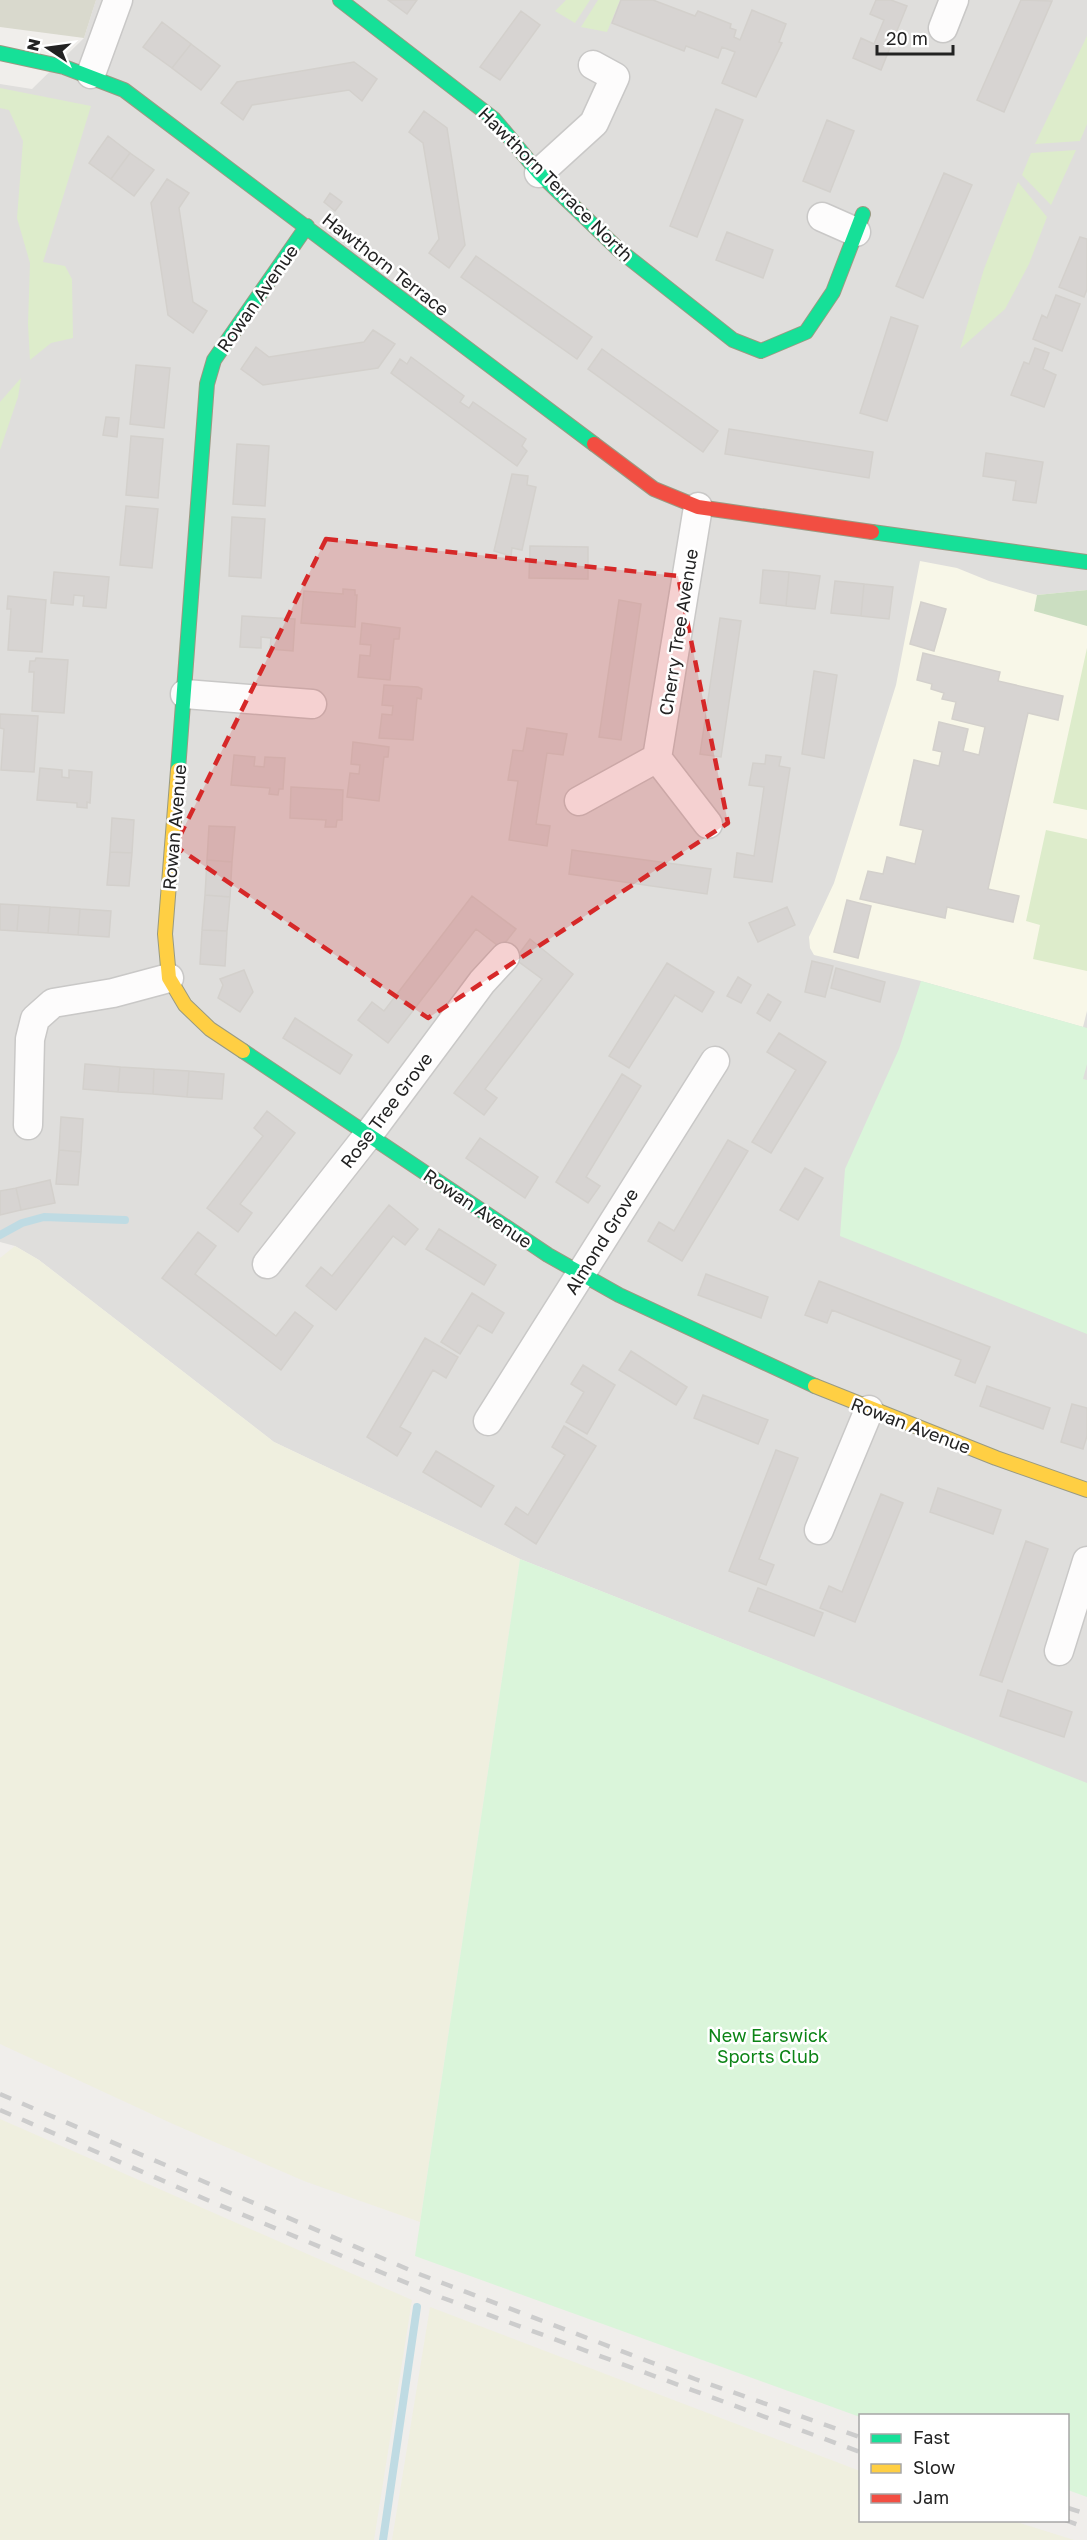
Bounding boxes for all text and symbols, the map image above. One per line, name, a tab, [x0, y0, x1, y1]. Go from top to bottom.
north arrow	[18, 18, 78, 78]
scale bar	[877, 18, 954, 56]
text: 20 m	[886, 27, 928, 49]
text: N	[22, 36, 44, 53]
street label: Hawthorn Terrace North	[474, 102, 638, 266]
street label: Hawthorn Terrace	[318, 208, 454, 320]
street label: Rowan Avenue	[212, 240, 302, 356]
street label: Cherry Tree Avenue	[654, 547, 702, 717]
street label: Rowan Avenue	[158, 763, 190, 891]
street label: Rose Tree Grove	[335, 1048, 437, 1172]
street label: Rowan Avenue	[420, 1164, 536, 1252]
street label: Almond Grove	[560, 1184, 642, 1298]
street label: Rowan Avenue	[848, 1392, 974, 1458]
park label: New Earswick Sports Club	[708, 2024, 828, 2067]
legend	[859, 2414, 1069, 2522]
text: Fast	[913, 2426, 950, 2448]
text: Slow	[913, 2456, 956, 2478]
text: Jam	[913, 2486, 949, 2508]

